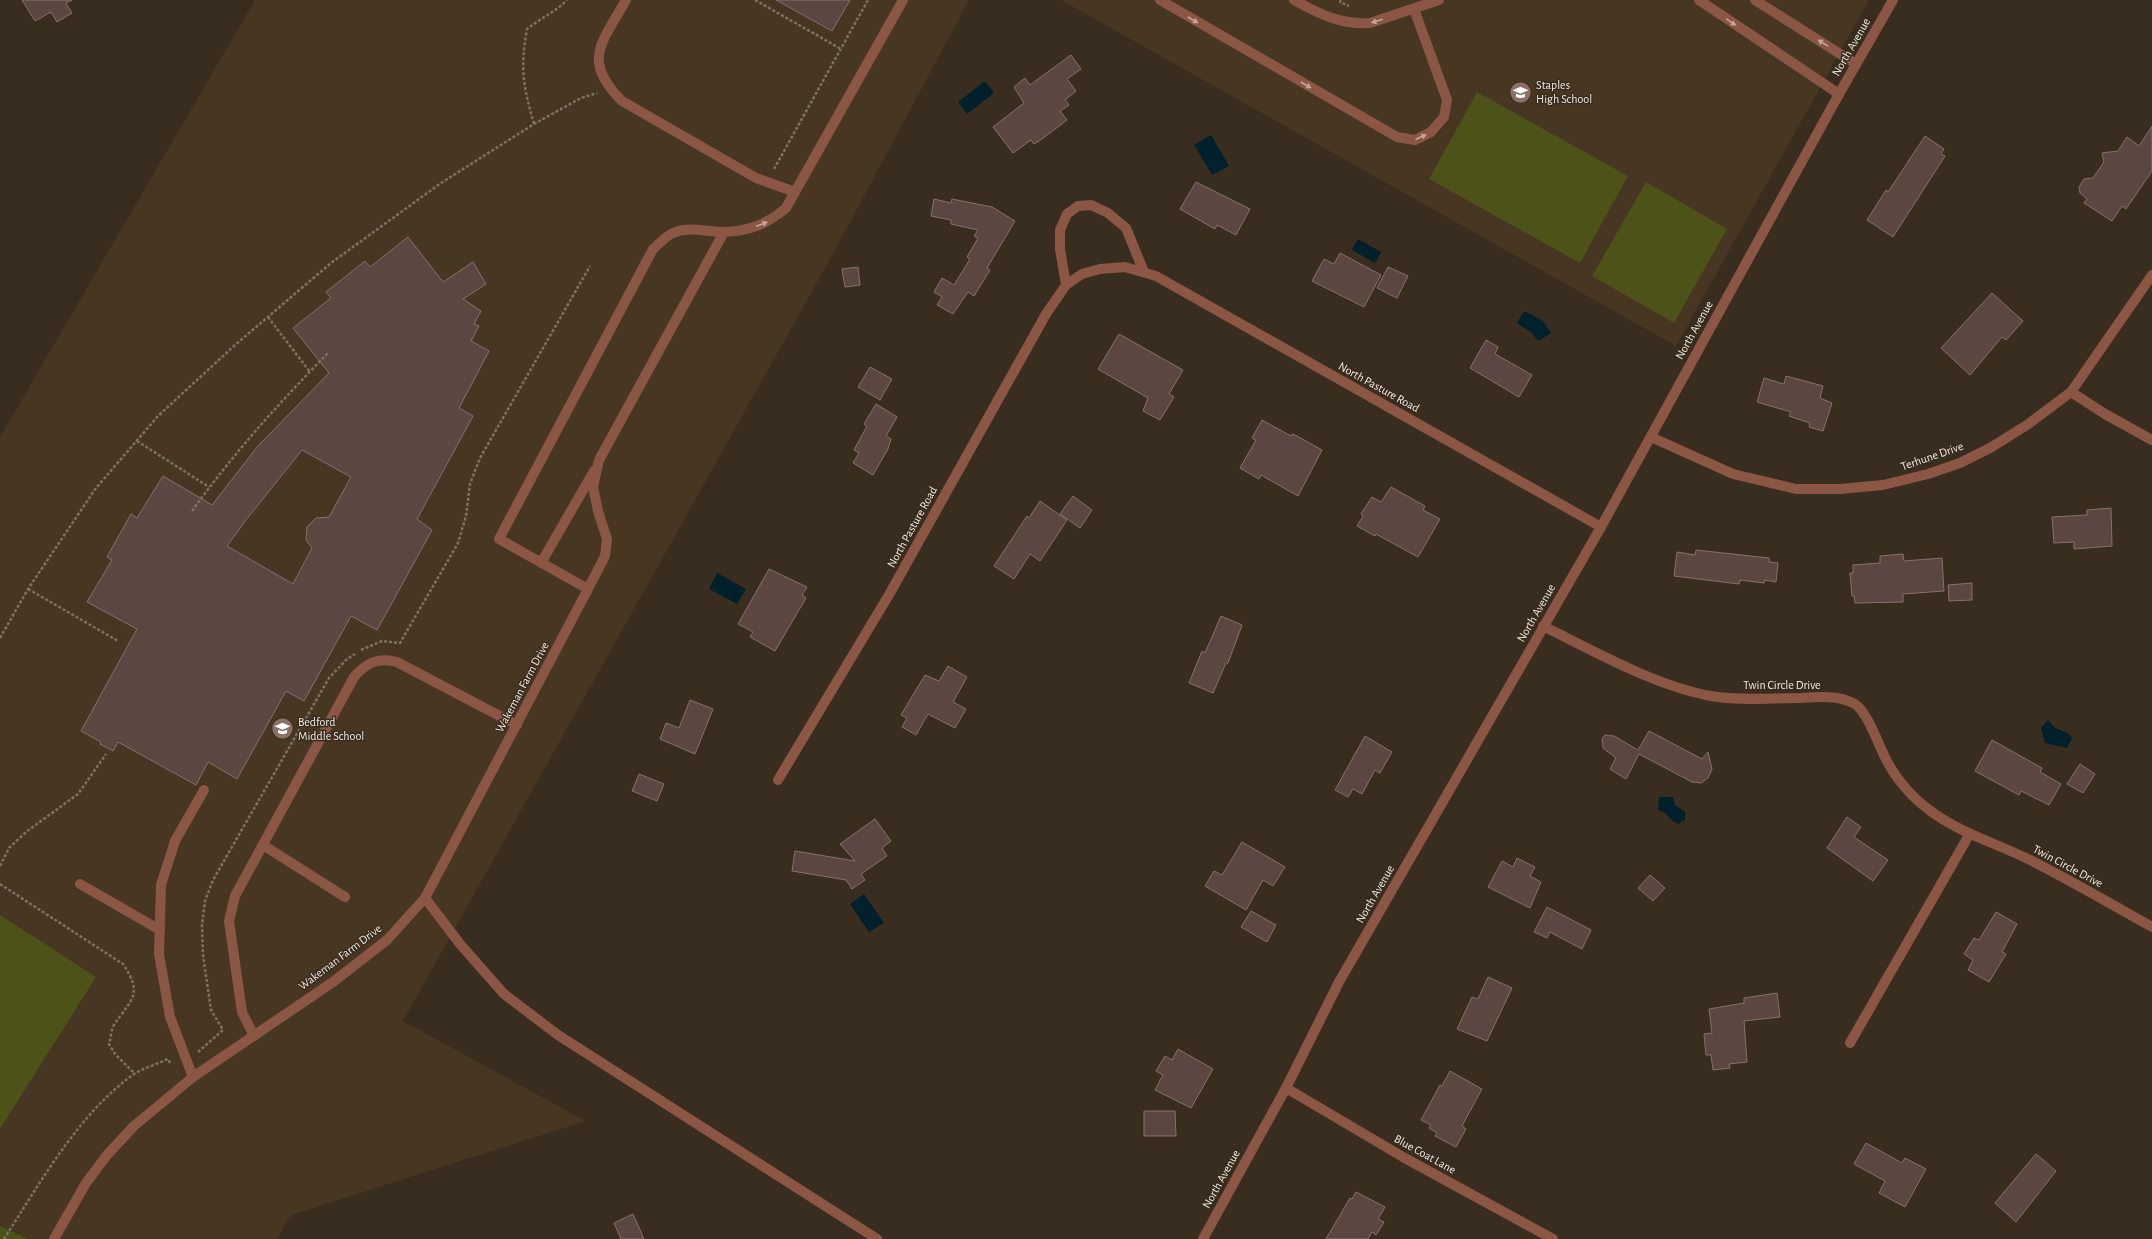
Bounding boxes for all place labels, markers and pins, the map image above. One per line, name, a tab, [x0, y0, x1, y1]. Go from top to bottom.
school or university icon: Staples High School	[1507, 79, 1533, 105]
place label: Staples High School	[1536, 79, 1592, 105]
school or university icon: Bedford Middle School	[270, 716, 296, 742]
place label: Bedford Middle School	[298, 716, 364, 742]

